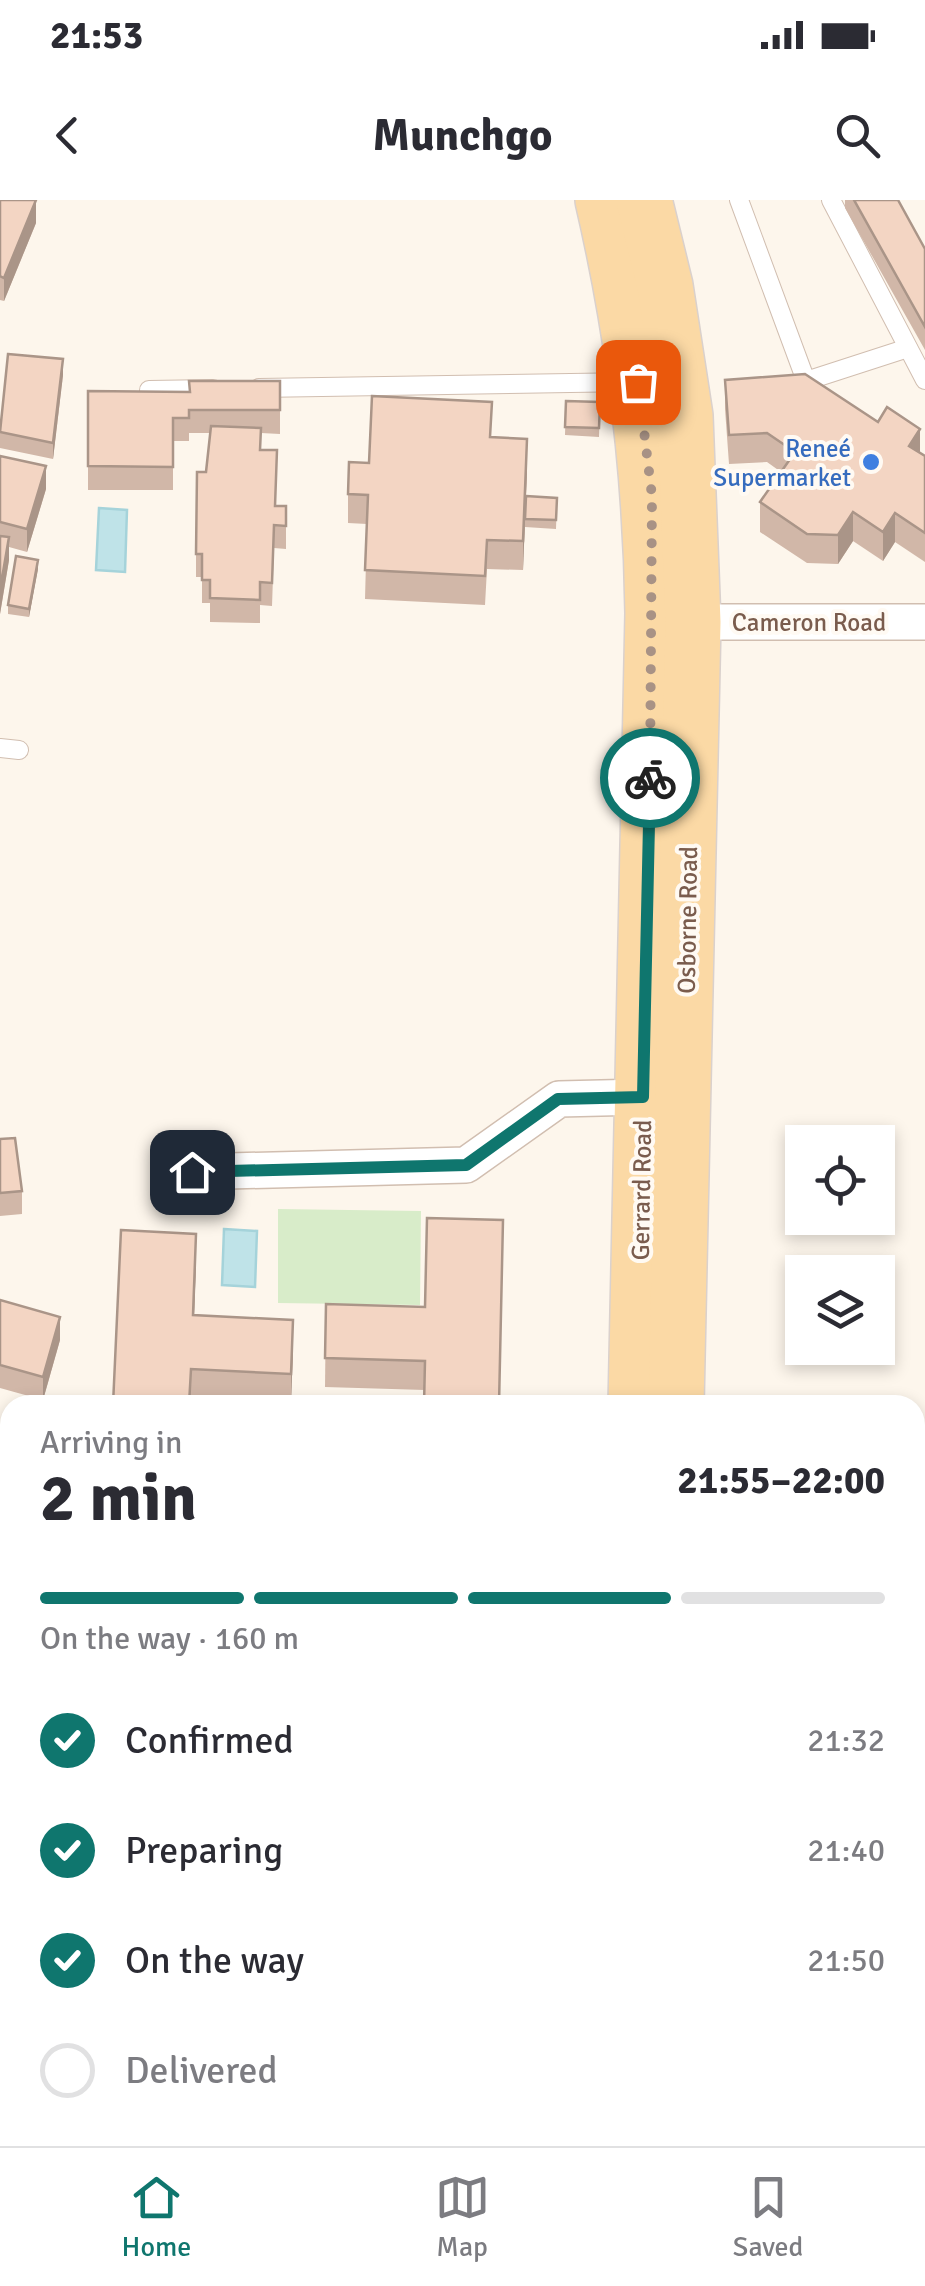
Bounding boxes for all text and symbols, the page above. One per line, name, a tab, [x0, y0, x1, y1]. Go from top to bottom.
text: 21:53	[50, 12, 143, 59]
icon: back	[40, 108, 95, 163]
text: Munchgo	[372, 108, 553, 163]
icon: search	[830, 108, 885, 163]
pin	[596, 340, 681, 425]
icon: bag	[611, 355, 666, 410]
place label: Reneé Supermarket	[713, 433, 851, 493]
marker: Reneé Supermarket	[860, 451, 882, 473]
street label: Cameron Road	[732, 607, 886, 638]
courier	[600, 728, 700, 828]
icon: bike	[623, 751, 678, 806]
street label: Osborne Road	[671, 846, 704, 994]
street label: Gerrard Road	[625, 1119, 658, 1261]
map controls	[785, 1125, 895, 1365]
button: locate	[785, 1125, 895, 1235]
pin	[150, 1130, 235, 1215]
icon: home	[165, 1145, 220, 1200]
button: layers	[785, 1255, 895, 1365]
text: Arriving in	[40, 1423, 182, 1462]
text: 21:55–22:00	[677, 1457, 885, 1504]
text: 2 min	[40, 1459, 197, 1539]
text: On the way · 160 m	[40, 1619, 299, 1658]
icon: check	[40, 1713, 95, 1768]
text: Confirmed	[125, 1717, 294, 1764]
text: 21:32	[807, 1721, 885, 1760]
icon: check	[40, 1823, 95, 1878]
text: Preparing	[125, 1827, 283, 1874]
text: 21:40	[807, 1831, 885, 1870]
icon: check	[40, 1933, 95, 1988]
text: On the way	[125, 1937, 304, 1984]
text: 21:50	[807, 1941, 885, 1980]
text: Delivered	[125, 2047, 278, 2094]
tab: Home	[122, 2170, 191, 2264]
tab: Map	[435, 2170, 490, 2264]
tab: Saved	[733, 2170, 803, 2264]

